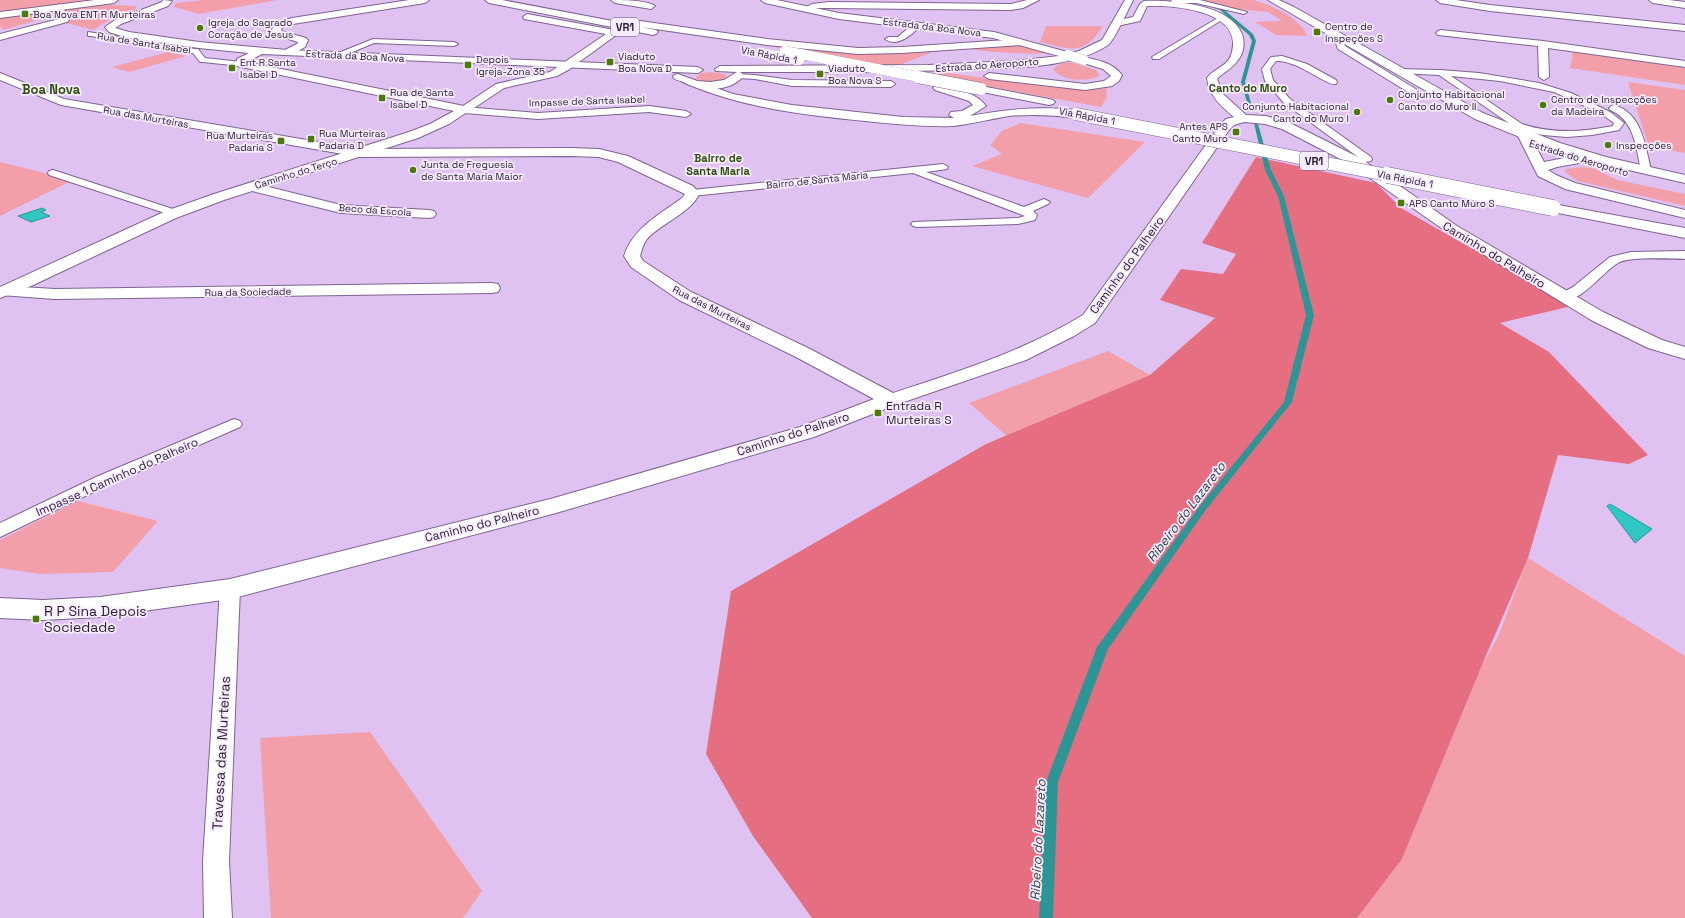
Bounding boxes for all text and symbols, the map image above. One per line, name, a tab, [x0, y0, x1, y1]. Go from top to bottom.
place label: Boa Nova ENT R Murteiras	[33, 8, 156, 21]
marker: Boa Nova ENT R Murteiras	[20, 9, 30, 19]
street label: Estrada da Boa Nova	[882, 15, 982, 40]
place label: Igreja do Sagrado Coração de Jesus	[208, 16, 293, 41]
road number: VR1	[611, 18, 639, 36]
place label: Centro de Inspeções S	[1325, 20, 1383, 45]
marker: Igreja do Sagrado Coração de Jesus	[195, 23, 205, 33]
marker: Centro de Inspeções S	[1312, 27, 1322, 37]
street label: Rua de Santa Isabel	[96, 29, 192, 57]
street label: Via Rápida 1	[740, 43, 798, 67]
street label: Estrada da Boa Nova	[305, 47, 405, 65]
place label: Viaduto Boa Nova D	[618, 50, 672, 75]
place label: Depois Igreja-Zona 35	[476, 53, 545, 78]
street label: Estrada do Aeroporto	[935, 55, 1039, 75]
place label: Ent R Santa Isabel D	[240, 56, 296, 81]
marker: Viaduto Boa Nova D	[605, 57, 615, 67]
marker: Depois Igreja-Zona 35	[463, 60, 473, 70]
place label: Viaduto Boa Nova S	[828, 62, 881, 87]
marker: Ent R Santa Isabel D	[227, 63, 237, 73]
marker: Viaduto Boa Nova S	[815, 69, 825, 79]
district label: Boa Nova	[22, 81, 81, 98]
district label: Canto do Muro	[1209, 81, 1287, 95]
place label: Rua de Santa Isabel D	[390, 86, 454, 111]
place label: Conjunto Habitacional Canto do Muro II	[1398, 88, 1505, 113]
street label: Impasse de Santa Isabel	[529, 92, 645, 110]
marker: Rua de Santa Isabel D	[377, 93, 387, 103]
place label: Centro de Inspecções da Madeira	[1551, 93, 1657, 118]
marker: Conjunto Habitacional Canto do Muro II	[1385, 95, 1395, 105]
place label: Conjunto Habitacional Canto do Muro I	[1242, 100, 1349, 125]
marker: Centro de Inspecções da Madeira	[1538, 100, 1548, 110]
street label: Rua das Murteiras	[102, 103, 190, 131]
street label: Via Rápida 1	[1058, 104, 1116, 128]
marker: Conjunto Habitacional Canto do Muro I	[1352, 107, 1362, 117]
place label: Antes APS Canto Muro	[1172, 120, 1228, 145]
place label: Rua Murteiras Padaria D	[319, 127, 386, 152]
marker: Antes APS Canto Muro	[1231, 127, 1241, 137]
place label: Rua Murteiras Padaria S	[206, 129, 273, 154]
marker: Rua Murteiras Padaria D	[306, 134, 316, 144]
marker: Rua Murteiras Padaria S	[276, 136, 286, 146]
street label: Estrada do Aeroporto	[1528, 137, 1630, 179]
place label: Inspecções	[1616, 139, 1672, 152]
marker: Inspecções	[1603, 140, 1613, 150]
district label: Bairro de Santa Maria	[686, 151, 750, 178]
road number: VR1	[1300, 152, 1328, 170]
street label: Caminho do Terço	[253, 154, 339, 192]
place label: Junta de Freguesia de Santa Maria Maior	[421, 158, 523, 183]
marker: Junta de Freguesia de Santa Maria Maior	[408, 165, 418, 175]
street label: Via Rápida 1	[1376, 167, 1434, 191]
street label: Bairro de Santa Maria	[765, 168, 869, 192]
place label: APS Canto Muro S	[1409, 197, 1495, 210]
marker: APS Canto Muro S	[1396, 198, 1406, 208]
street label: Beco da Escola	[338, 201, 412, 219]
street label: Caminho do Palheiro	[1086, 213, 1168, 317]
street label: Caminho do Palheiro	[1440, 218, 1548, 292]
street label: Rua das Murteiras	[670, 283, 754, 333]
street label: Rua da Sociedade	[205, 285, 291, 299]
place label: Entrada R Murteiras S	[886, 398, 952, 428]
street label: Caminho do Palheiro	[735, 408, 851, 460]
marker: Entrada R Murteiras S	[873, 408, 883, 418]
street label: Impasse 1 Caminho do Palheiro	[33, 434, 201, 520]
water label: Ribeiro do Lazareto	[1143, 458, 1230, 565]
street label: Caminho do Palheiro	[423, 502, 541, 546]
place label: R P Sina Depois Sociedade	[44, 602, 147, 636]
marker: R P Sina Depois Sociedade	[31, 614, 41, 624]
street label: Travessa das Murteiras	[208, 676, 234, 830]
water label: Ribeiro do Lazareto	[1026, 778, 1050, 901]

